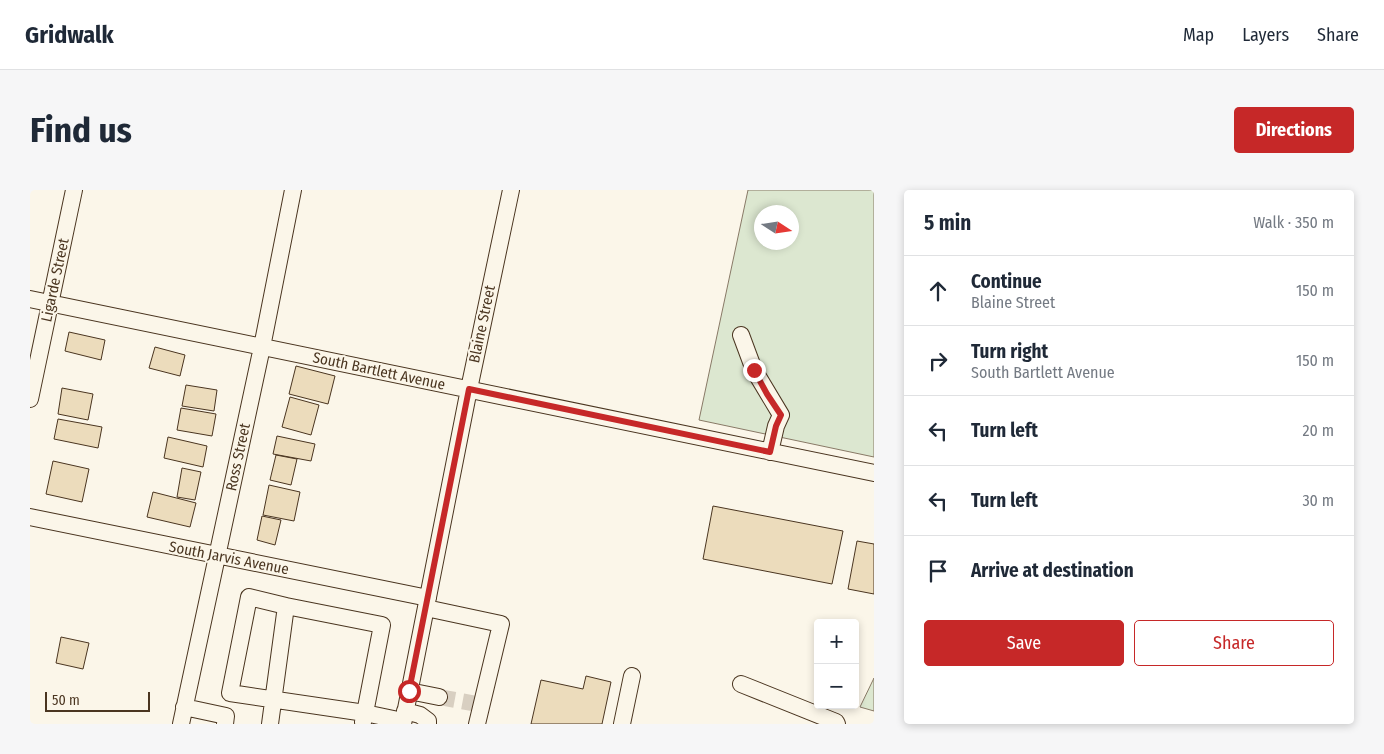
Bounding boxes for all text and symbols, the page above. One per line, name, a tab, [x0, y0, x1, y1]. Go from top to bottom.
text: Gridwalk	[25, 21, 114, 49]
text: Map	[1183, 24, 1214, 46]
text: Layers	[1242, 24, 1289, 46]
text: Share	[1317, 24, 1359, 46]
button: Directions	[1234, 107, 1354, 153]
text: Find us	[30, 109, 132, 151]
north arrow	[754, 205, 799, 250]
text: 5 min	[924, 210, 971, 236]
text: Walk · 350 m	[1253, 213, 1334, 232]
street label: Ligarde Street	[37, 236, 73, 324]
text: Continue	[971, 270, 1042, 293]
icon: ahead	[924, 277, 952, 305]
text: 150 m	[1296, 281, 1334, 300]
street label: Blaine Street	[465, 283, 499, 364]
text: Blaine Street	[971, 293, 1055, 312]
text: Turn right	[971, 340, 1048, 363]
icon: right	[924, 347, 952, 375]
street label: South Bartlett Avenue	[311, 348, 447, 394]
text: 150 m	[1296, 351, 1334, 370]
route end	[743, 359, 766, 382]
text: South Bartlett Avenue	[971, 363, 1115, 382]
icon: left	[924, 417, 952, 445]
text: Turn left	[971, 419, 1038, 442]
street label: Ross Street	[222, 421, 254, 493]
text: 20 m	[1303, 421, 1334, 440]
icon: left	[924, 487, 952, 515]
text: Turn left	[971, 489, 1038, 512]
text: 30 m	[1302, 491, 1334, 510]
street label: South Jarvis Avenue	[168, 538, 290, 578]
icon: arrive	[924, 557, 952, 585]
text: Arrive at destination	[971, 559, 1134, 582]
map controls	[814, 619, 859, 709]
button: +	[814, 619, 859, 664]
button: Save	[924, 620, 1124, 666]
button: Share	[1134, 620, 1334, 666]
button: −	[814, 664, 859, 709]
route start	[398, 680, 421, 703]
scale bar	[45, 689, 150, 712]
text: 50 m	[52, 692, 80, 709]

